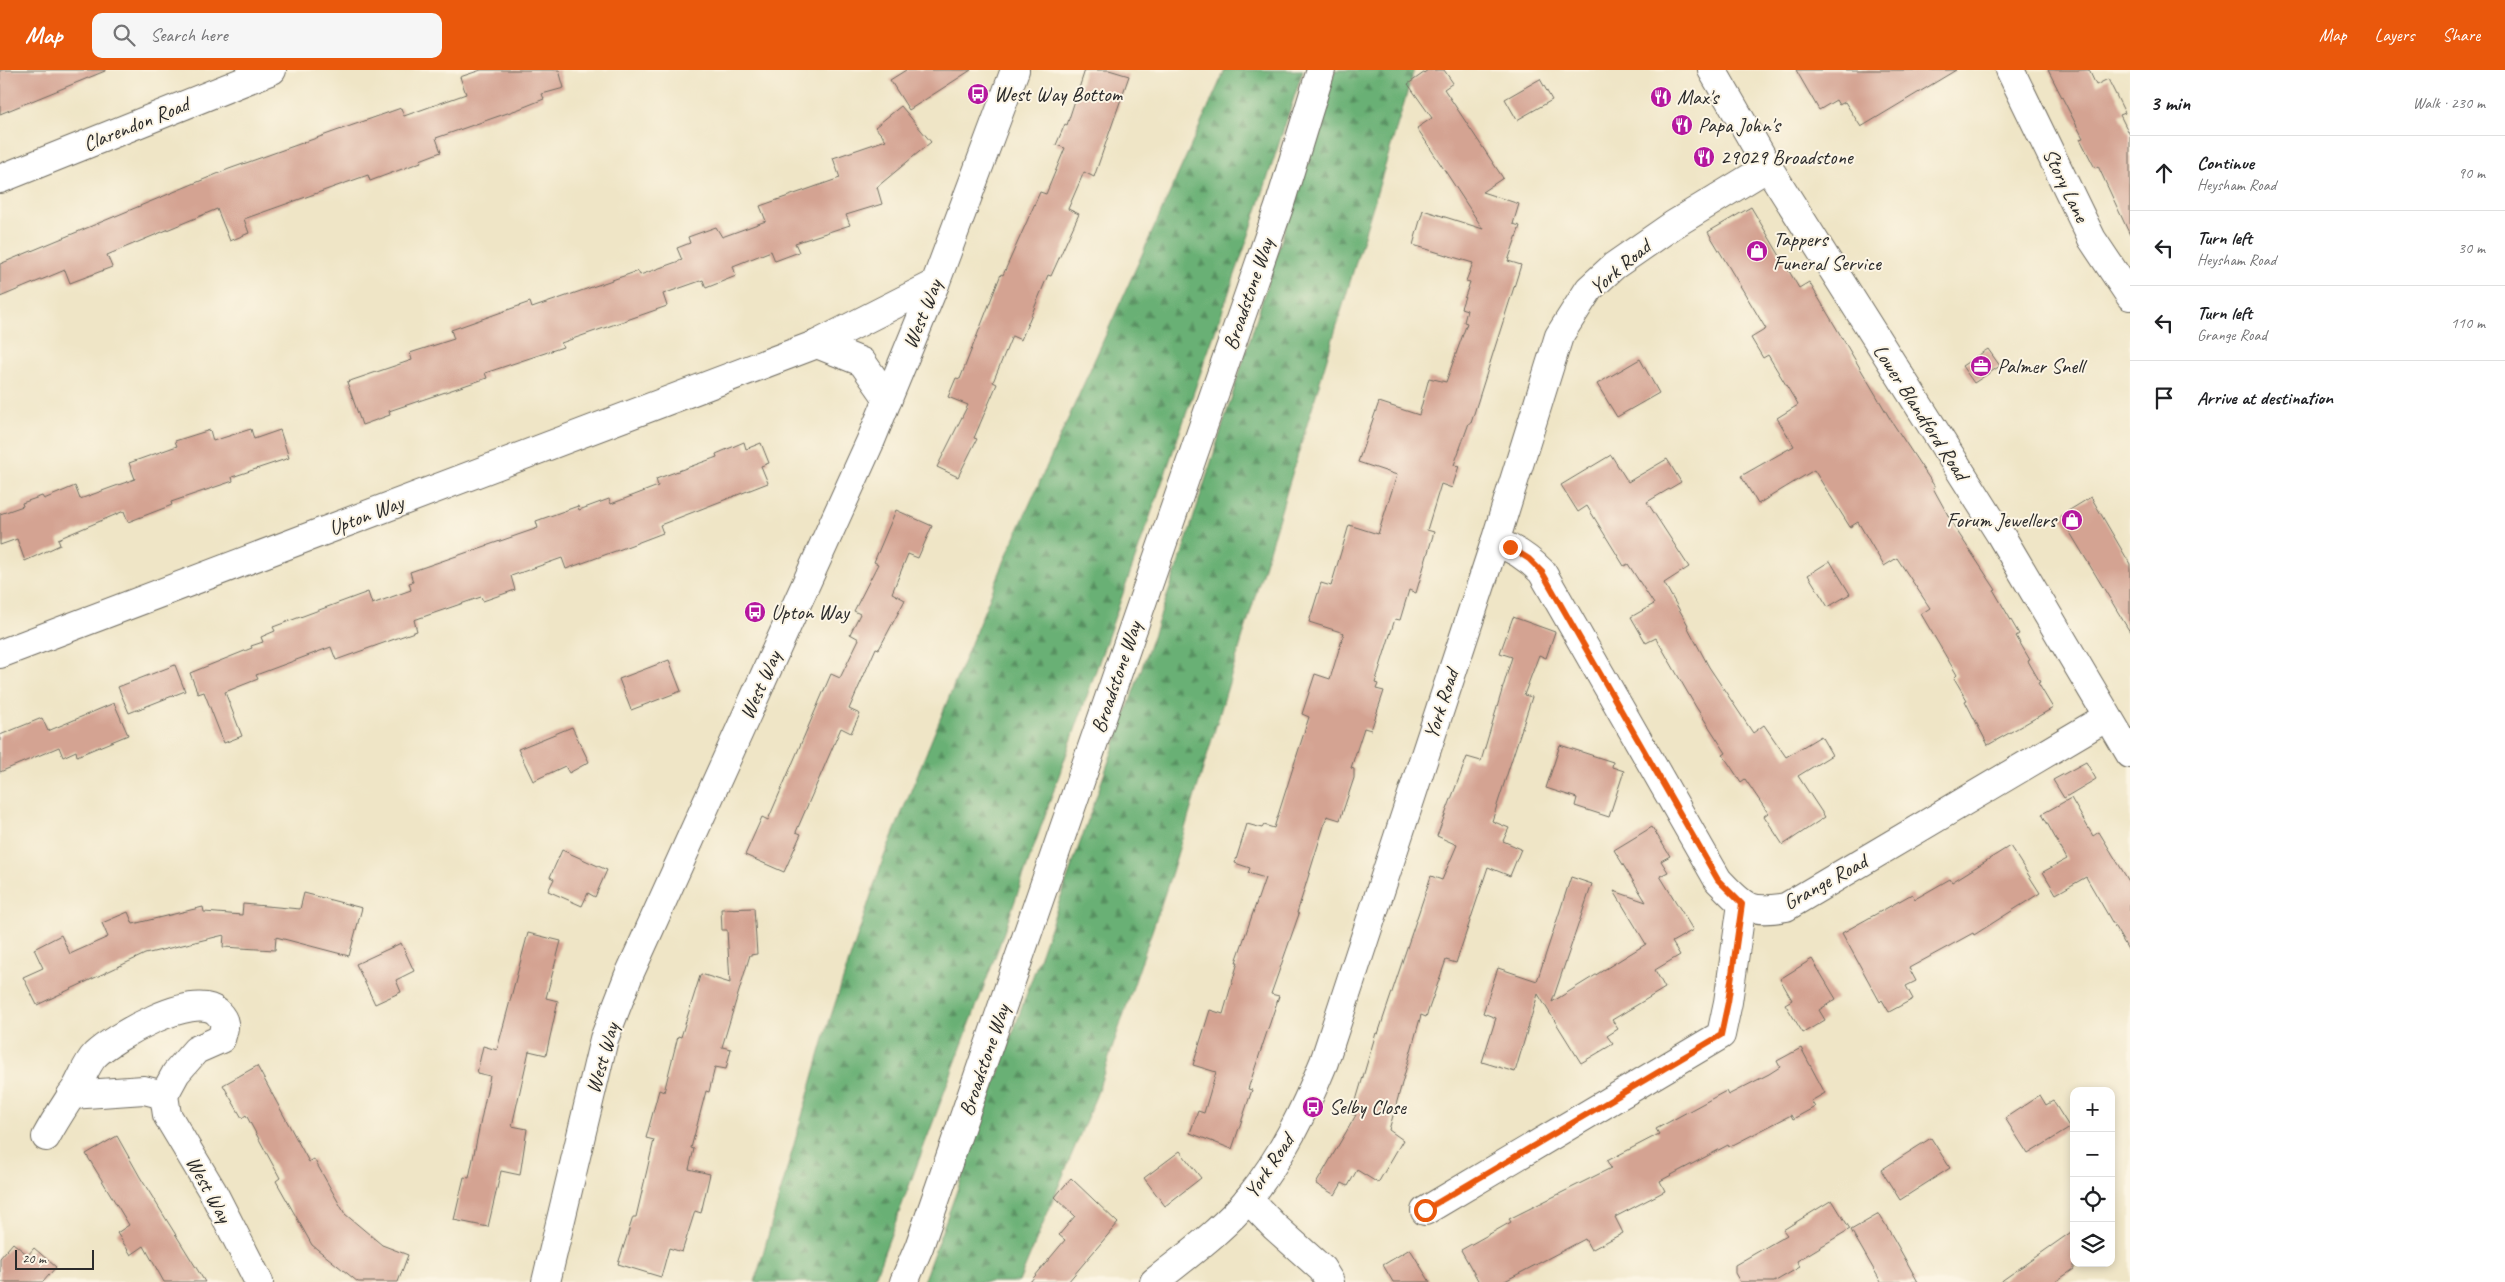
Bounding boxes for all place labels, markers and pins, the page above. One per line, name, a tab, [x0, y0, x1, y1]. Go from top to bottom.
place label: West Way Bottom	[994, 81, 1124, 107]
bus stop icon: West Way Bottom	[966, 82, 990, 106]
place label: Max's	[1677, 84, 1720, 110]
restaurant icon: Max's	[1649, 85, 1673, 109]
place label: Papa John's	[1698, 112, 1782, 138]
restaurant icon: Papa John's	[1670, 113, 1694, 137]
place label: 29029 Broadstone	[1720, 144, 1855, 170]
restaurant icon: 29029 Broadstone	[1692, 145, 1716, 169]
place label: Tappers Funeral Service	[1773, 226, 1882, 276]
shop icon: Tappers Funeral Service	[1745, 239, 1769, 263]
place label: Palmer Snell	[1997, 353, 2088, 379]
office icon: Palmer Snell	[1969, 354, 1993, 378]
place label: Forum Jewellers	[1946, 507, 2058, 533]
shop icon: Forum Jewellers	[2060, 508, 2084, 532]
place label: Upton Way	[771, 599, 851, 625]
bus stop icon: Upton Way	[743, 600, 767, 624]
place label: Selby Close	[1329, 1094, 1407, 1120]
bus stop icon: Selby Close	[1301, 1095, 1325, 1119]

